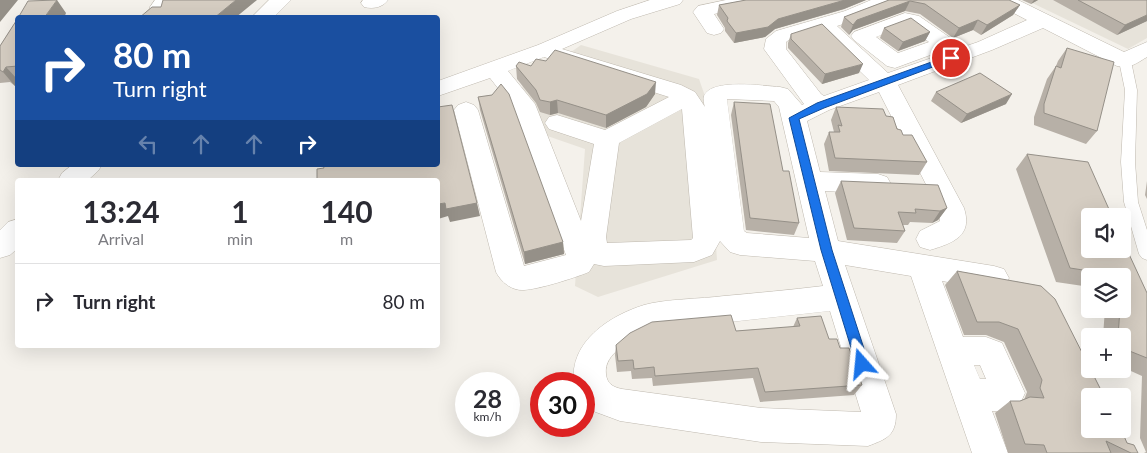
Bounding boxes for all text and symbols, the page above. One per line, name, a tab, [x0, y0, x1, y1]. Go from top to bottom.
text: 80 m	[113, 33, 191, 75]
icon: right	[30, 35, 95, 100]
pin	[930, 37, 972, 79]
icon: arrive	[937, 44, 965, 72]
text: Turn right	[113, 75, 207, 102]
icon: left	[134, 130, 162, 158]
icon: ahead	[187, 130, 215, 158]
icon: ahead	[240, 130, 268, 158]
icon: right	[293, 130, 321, 158]
text: 13:24	[82, 193, 160, 229]
text: 1	[231, 193, 249, 229]
text: 140	[320, 193, 373, 229]
map controls	[1081, 208, 1131, 438]
button: sound	[1081, 208, 1131, 258]
text: Arrival	[98, 229, 144, 248]
text: min	[227, 229, 253, 248]
text: m	[340, 229, 353, 248]
button: layers	[1081, 268, 1131, 318]
icon: right	[30, 287, 58, 315]
text: Turn right	[73, 290, 155, 313]
text: 80 m	[382, 290, 425, 313]
button: +	[1081, 328, 1131, 378]
position arrow	[835, 337, 887, 389]
speed limit sign: 30	[530, 372, 595, 437]
text: 28	[473, 383, 502, 413]
button: −	[1081, 388, 1131, 438]
text: km/h	[473, 409, 502, 424]

